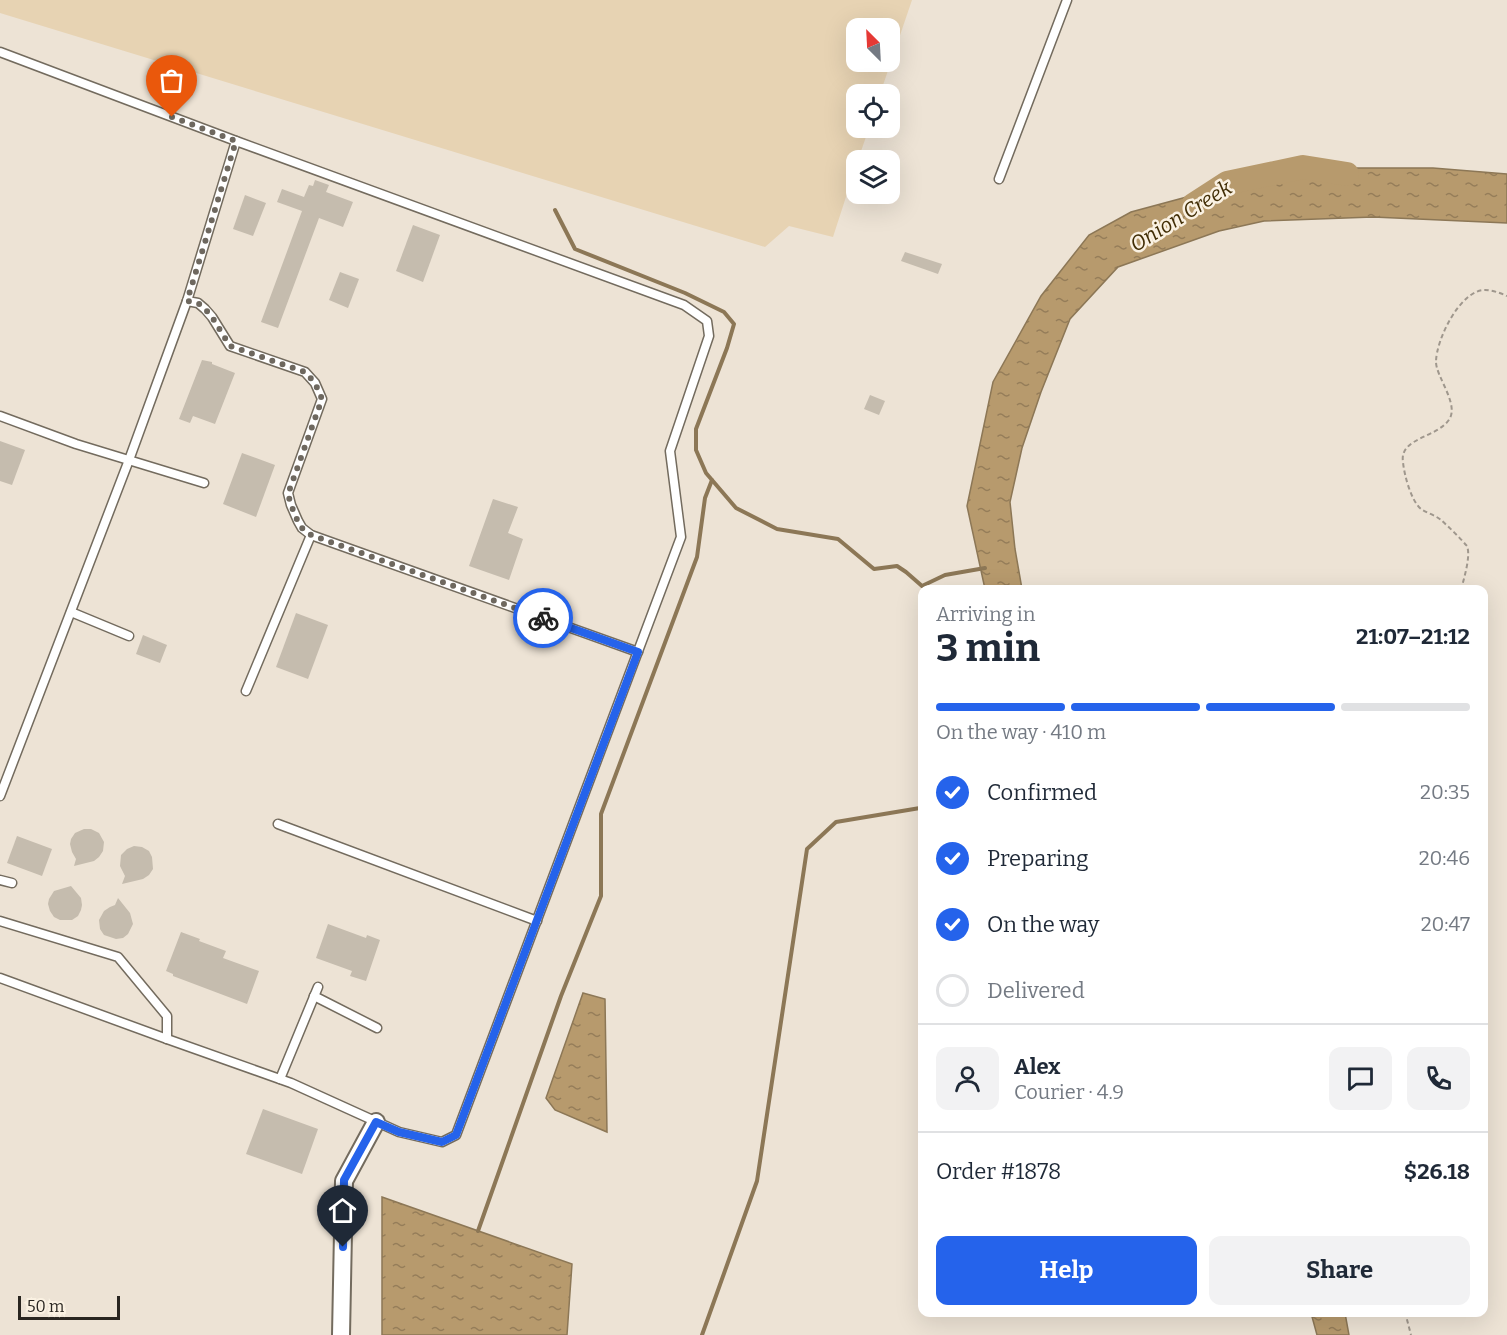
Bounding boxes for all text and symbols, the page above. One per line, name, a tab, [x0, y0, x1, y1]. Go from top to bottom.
north arrow	[846, 18, 900, 72]
map controls	[846, 18, 900, 204]
pin	[146, 55, 197, 117]
icon: bag	[155, 64, 188, 97]
button: locate	[846, 84, 900, 138]
button: layers	[846, 150, 900, 204]
water label: Onion Creek	[1125, 174, 1237, 258]
courier	[513, 588, 573, 648]
icon: bike	[527, 602, 560, 635]
text: Arriving in	[936, 602, 1035, 626]
text: 21:07–21:12	[1356, 623, 1470, 650]
text: 3 min	[936, 625, 1040, 671]
text: On the way · 410 m	[936, 720, 1106, 744]
icon: check	[936, 776, 969, 809]
text: Confirmed	[987, 779, 1097, 806]
text: 20:35	[1420, 780, 1470, 804]
icon: check	[936, 842, 969, 875]
text: Preparing	[987, 845, 1089, 872]
text: 20:46	[1419, 846, 1470, 870]
icon: check	[936, 908, 969, 941]
text: On the way	[987, 911, 1099, 938]
text: 20:47	[1421, 912, 1470, 936]
text: Delivered	[987, 977, 1085, 1004]
button: person	[936, 1047, 999, 1110]
button: chat	[1329, 1047, 1392, 1110]
button: phone	[1407, 1047, 1470, 1110]
text: Alex	[1014, 1053, 1060, 1080]
text: Courier · 4.9	[1014, 1080, 1124, 1104]
text: Order #1878	[936, 1158, 1061, 1185]
text: $26.18	[1404, 1158, 1470, 1185]
pin	[317, 1185, 368, 1247]
icon: home	[326, 1194, 359, 1227]
button: Help	[936, 1236, 1197, 1305]
button: Share	[1209, 1236, 1470, 1305]
scale bar	[18, 1293, 120, 1320]
text: 50 m	[27, 1297, 64, 1316]

